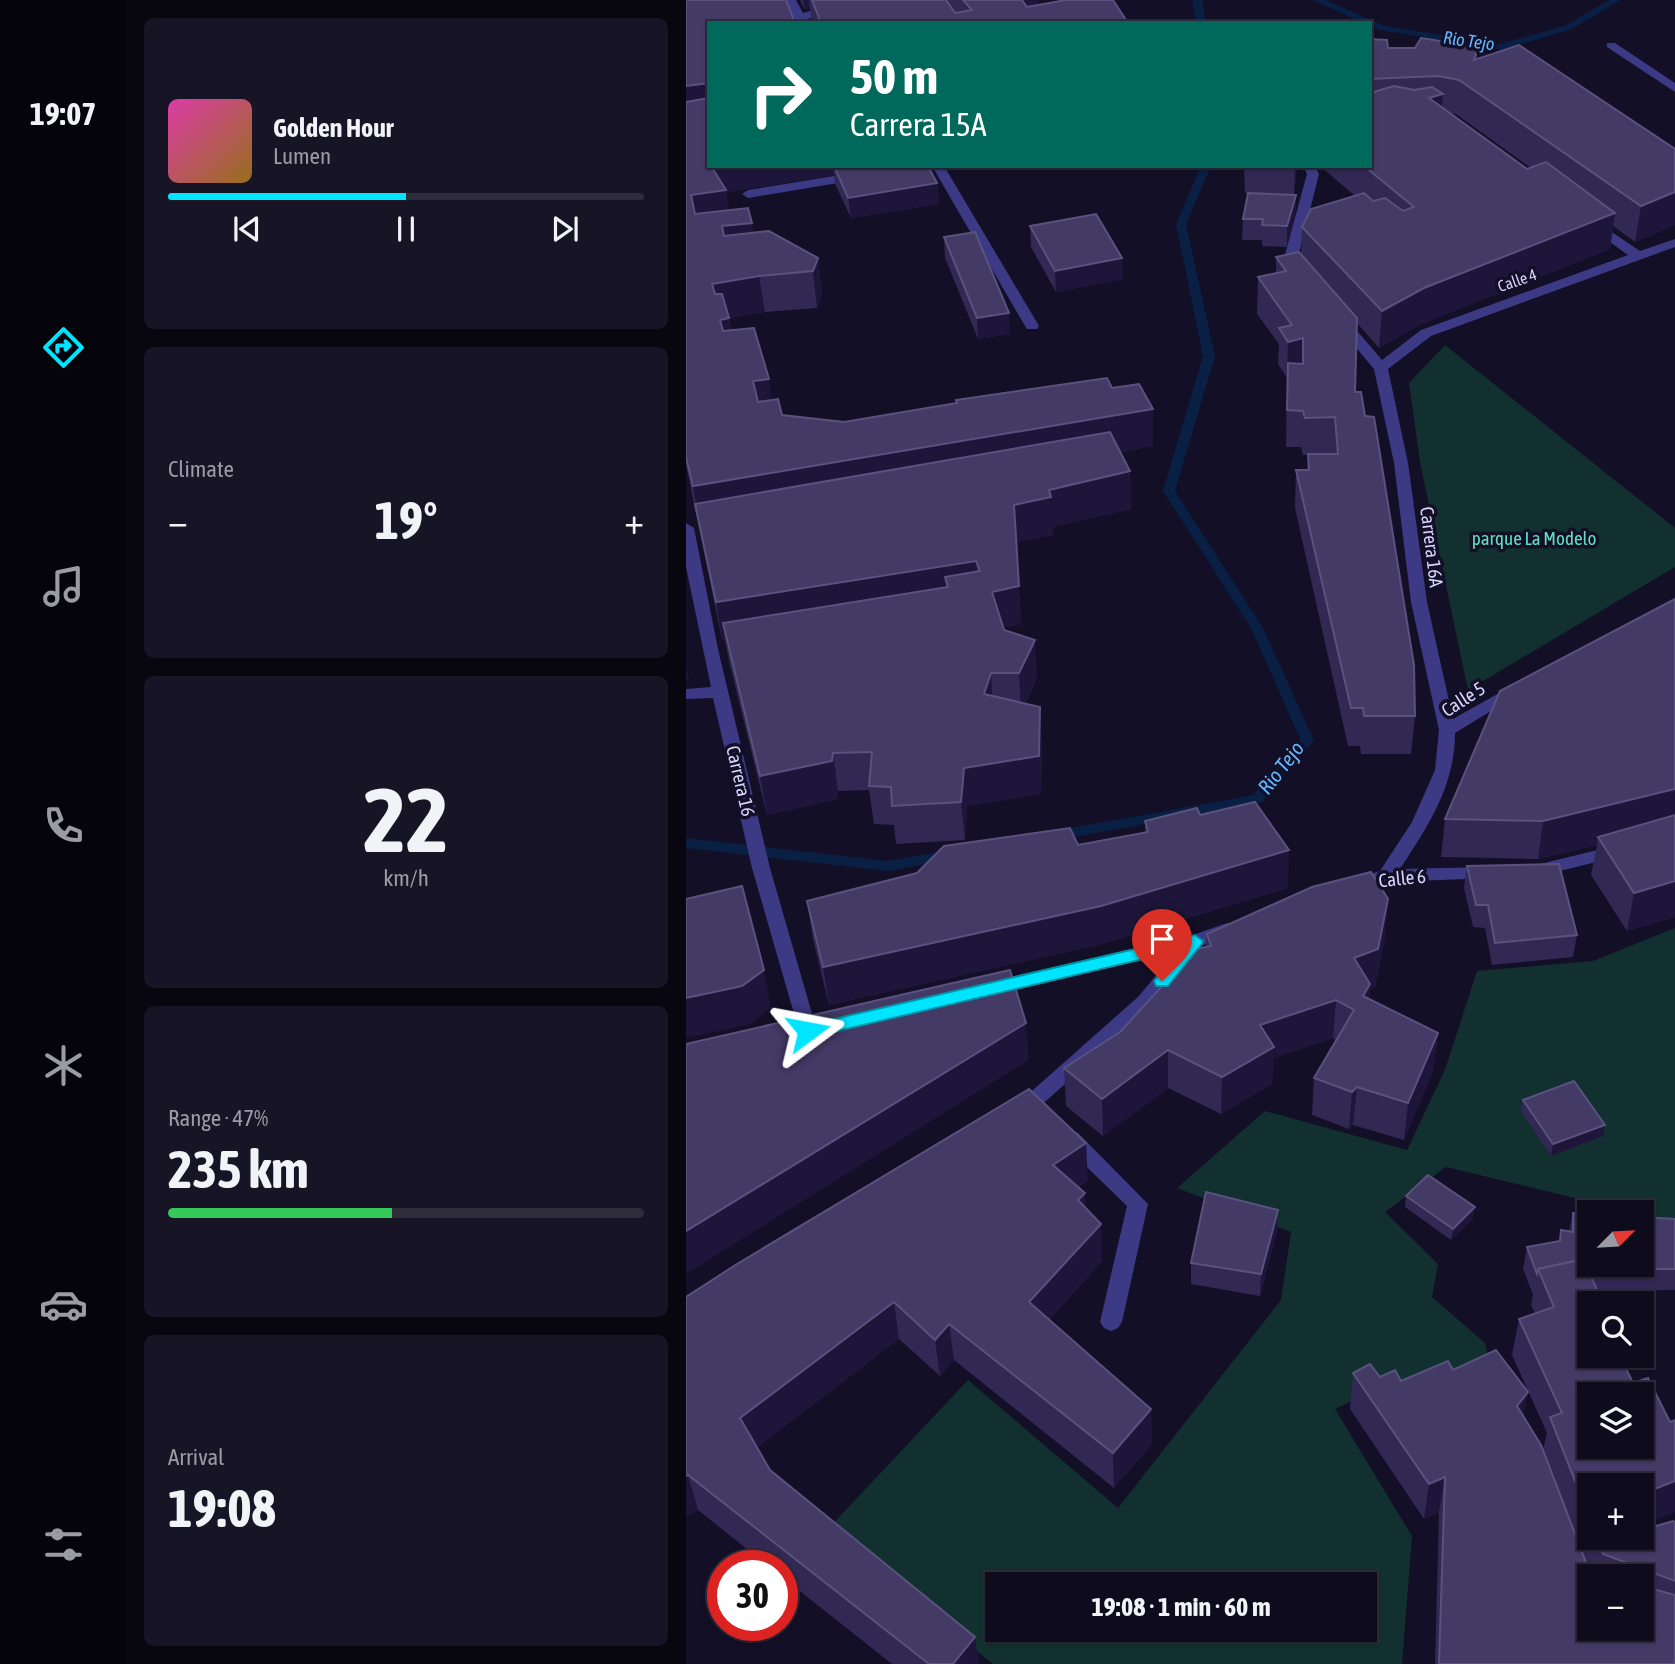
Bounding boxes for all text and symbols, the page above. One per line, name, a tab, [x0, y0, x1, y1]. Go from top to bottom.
water label: Rio Tejo	[1442, 27, 1496, 54]
text: 50 m	[850, 48, 938, 104]
icon: right	[735, 49, 826, 140]
text: 19:07	[30, 95, 96, 132]
text: Carrera 15A	[850, 106, 987, 143]
text: Golden Hour	[273, 113, 393, 143]
text: Lumen	[273, 143, 331, 169]
icon: previous	[228, 210, 266, 248]
icon: pause	[387, 210, 425, 248]
icon: next	[546, 210, 584, 248]
street label: Calle 4	[1495, 265, 1539, 295]
icon: directions	[39, 323, 88, 372]
text: Climate	[168, 456, 234, 482]
text: 19°	[374, 490, 438, 550]
text: −	[168, 499, 188, 542]
text: +	[624, 499, 644, 542]
street label: Carrera 16A	[1416, 505, 1448, 589]
park label: parque La Modelo	[1472, 527, 1596, 549]
icon: music	[39, 562, 88, 611]
street label: Calle 5	[1437, 677, 1489, 721]
water label: Rio Tejo	[1252, 736, 1308, 799]
street label: Carrera 16	[722, 744, 760, 818]
text: 22	[363, 767, 449, 871]
icon: phone	[39, 801, 88, 850]
text: km/h	[383, 865, 429, 891]
street label: Calle 6	[1377, 865, 1427, 891]
pin	[1132, 909, 1192, 981]
icon: arrive	[1143, 920, 1181, 958]
position arrow	[771, 994, 845, 1068]
icon: climate	[39, 1041, 88, 1090]
text: Range · 47%	[168, 1105, 268, 1131]
text: 235 km	[168, 1139, 309, 1199]
north arrow	[1577, 1200, 1654, 1278]
map controls	[1577, 1200, 1654, 1641]
icon: car	[39, 1280, 88, 1329]
button: search	[1577, 1291, 1654, 1368]
button: layers	[1577, 1382, 1654, 1459]
text: Arrival	[168, 1444, 224, 1470]
button: +	[1577, 1473, 1654, 1550]
text: 19:08	[168, 1478, 276, 1538]
icon: filters	[39, 1520, 88, 1569]
speed limit sign: 30	[707, 1550, 798, 1641]
button: −	[1577, 1564, 1654, 1641]
text: 19:08 · 1 min · 60 m	[1091, 1592, 1271, 1622]

